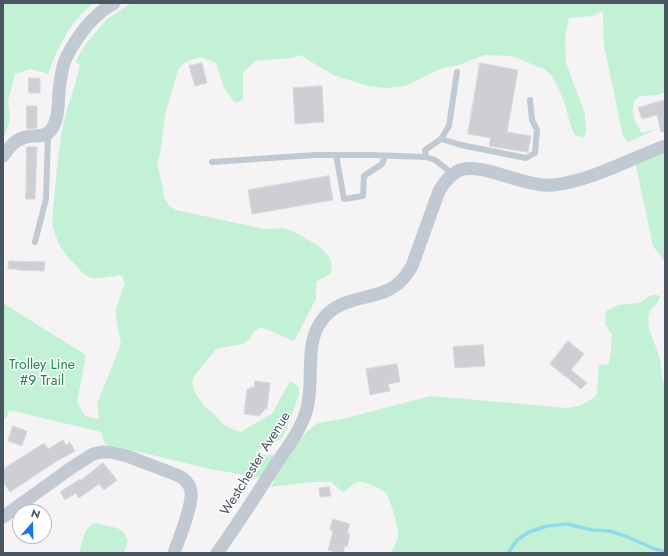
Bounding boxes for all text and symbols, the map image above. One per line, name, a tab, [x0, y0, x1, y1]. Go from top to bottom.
park label: Trolley Line #9 Trail	[9, 358, 75, 390]
street label: Westchester Avenue	[217, 409, 295, 519]
north arrow	[12, 504, 52, 544]
text: N	[29, 505, 43, 523]

